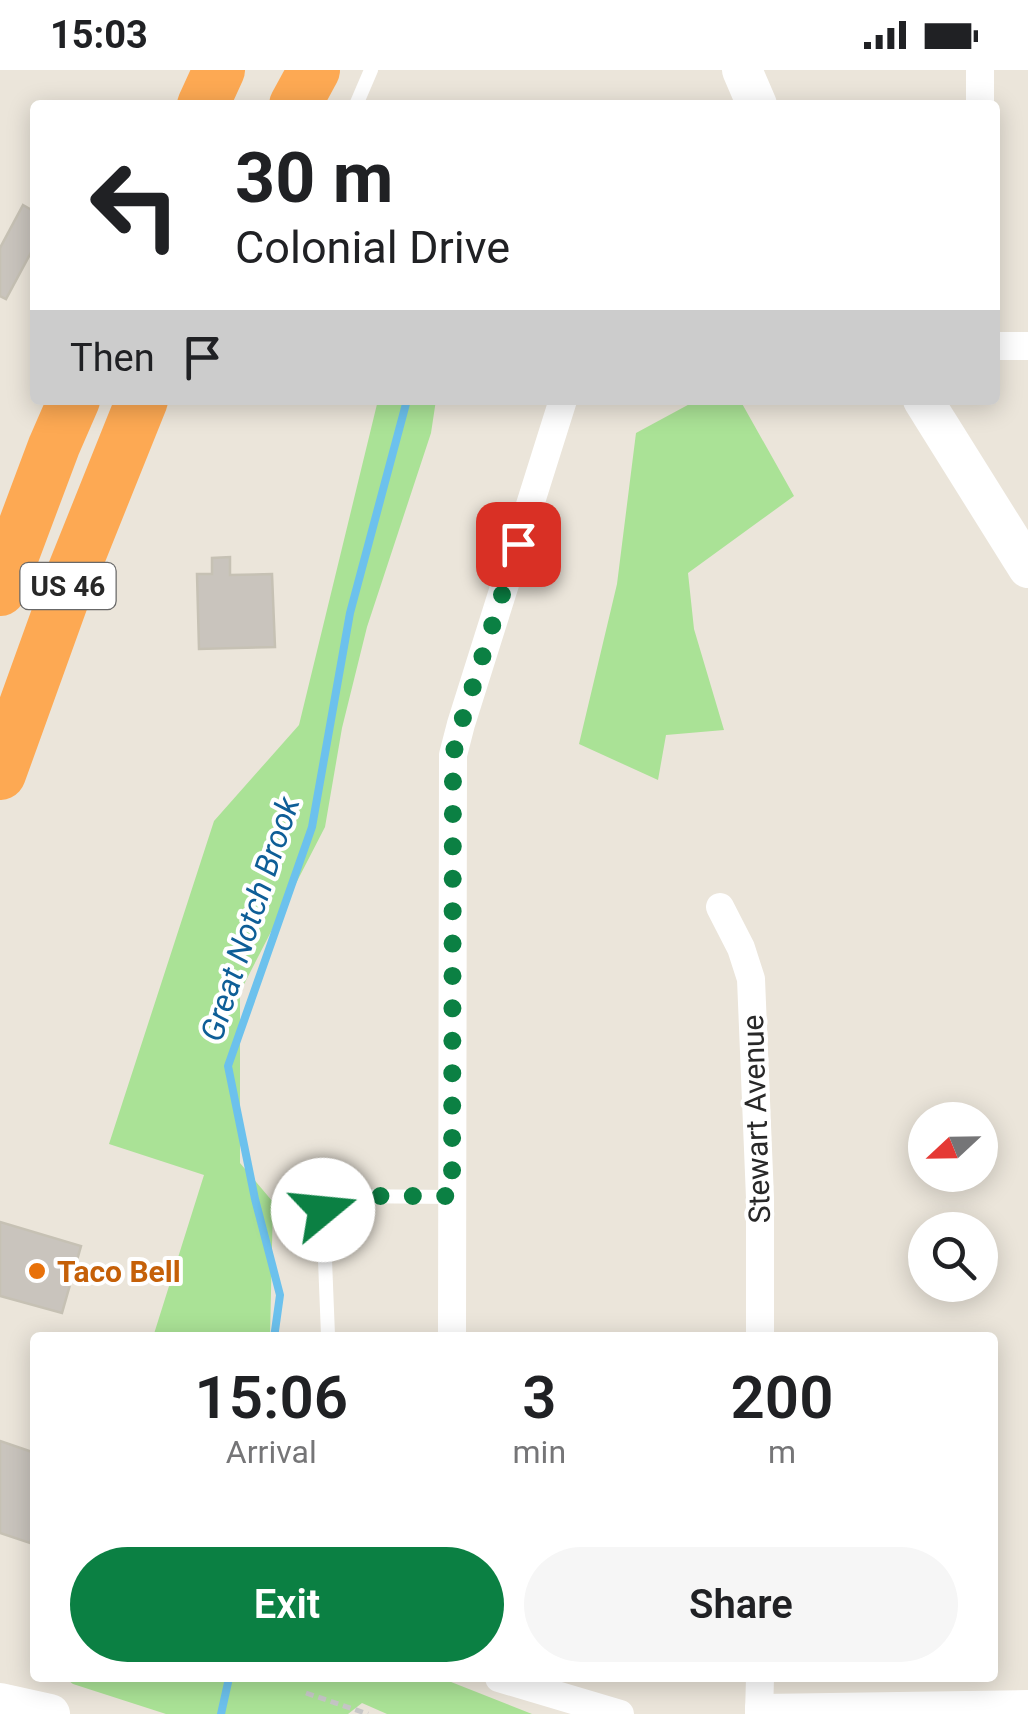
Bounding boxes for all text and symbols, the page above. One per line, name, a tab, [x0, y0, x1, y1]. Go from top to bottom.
text: 15:03	[50, 13, 148, 57]
text: 30 m	[235, 137, 393, 219]
icon: left	[70, 140, 200, 270]
text: Colonial Drive	[235, 221, 510, 274]
icon: arrive	[175, 330, 230, 385]
text: Then	[70, 336, 155, 380]
pin	[476, 502, 561, 587]
icon: arrive	[491, 517, 546, 572]
road number: US 46	[20, 563, 116, 609]
water label: Great Notch Brook	[193, 791, 308, 1046]
street label: Stewart Avenue	[735, 1014, 777, 1224]
north arrow	[908, 1102, 998, 1192]
map controls	[908, 1102, 998, 1302]
position arrow	[271, 1158, 375, 1262]
button: search	[908, 1212, 998, 1302]
place label: Taco Bell	[57, 1254, 181, 1289]
marker: Taco Bell	[26, 1260, 48, 1282]
text: 15:06	[195, 1362, 348, 1433]
text: 3	[522, 1362, 556, 1433]
text: 200	[731, 1362, 833, 1433]
text: Arrival	[226, 1433, 317, 1471]
text: min	[513, 1433, 566, 1471]
text: m	[768, 1433, 796, 1471]
button: Exit	[70, 1547, 504, 1662]
button: Share	[524, 1547, 958, 1662]

